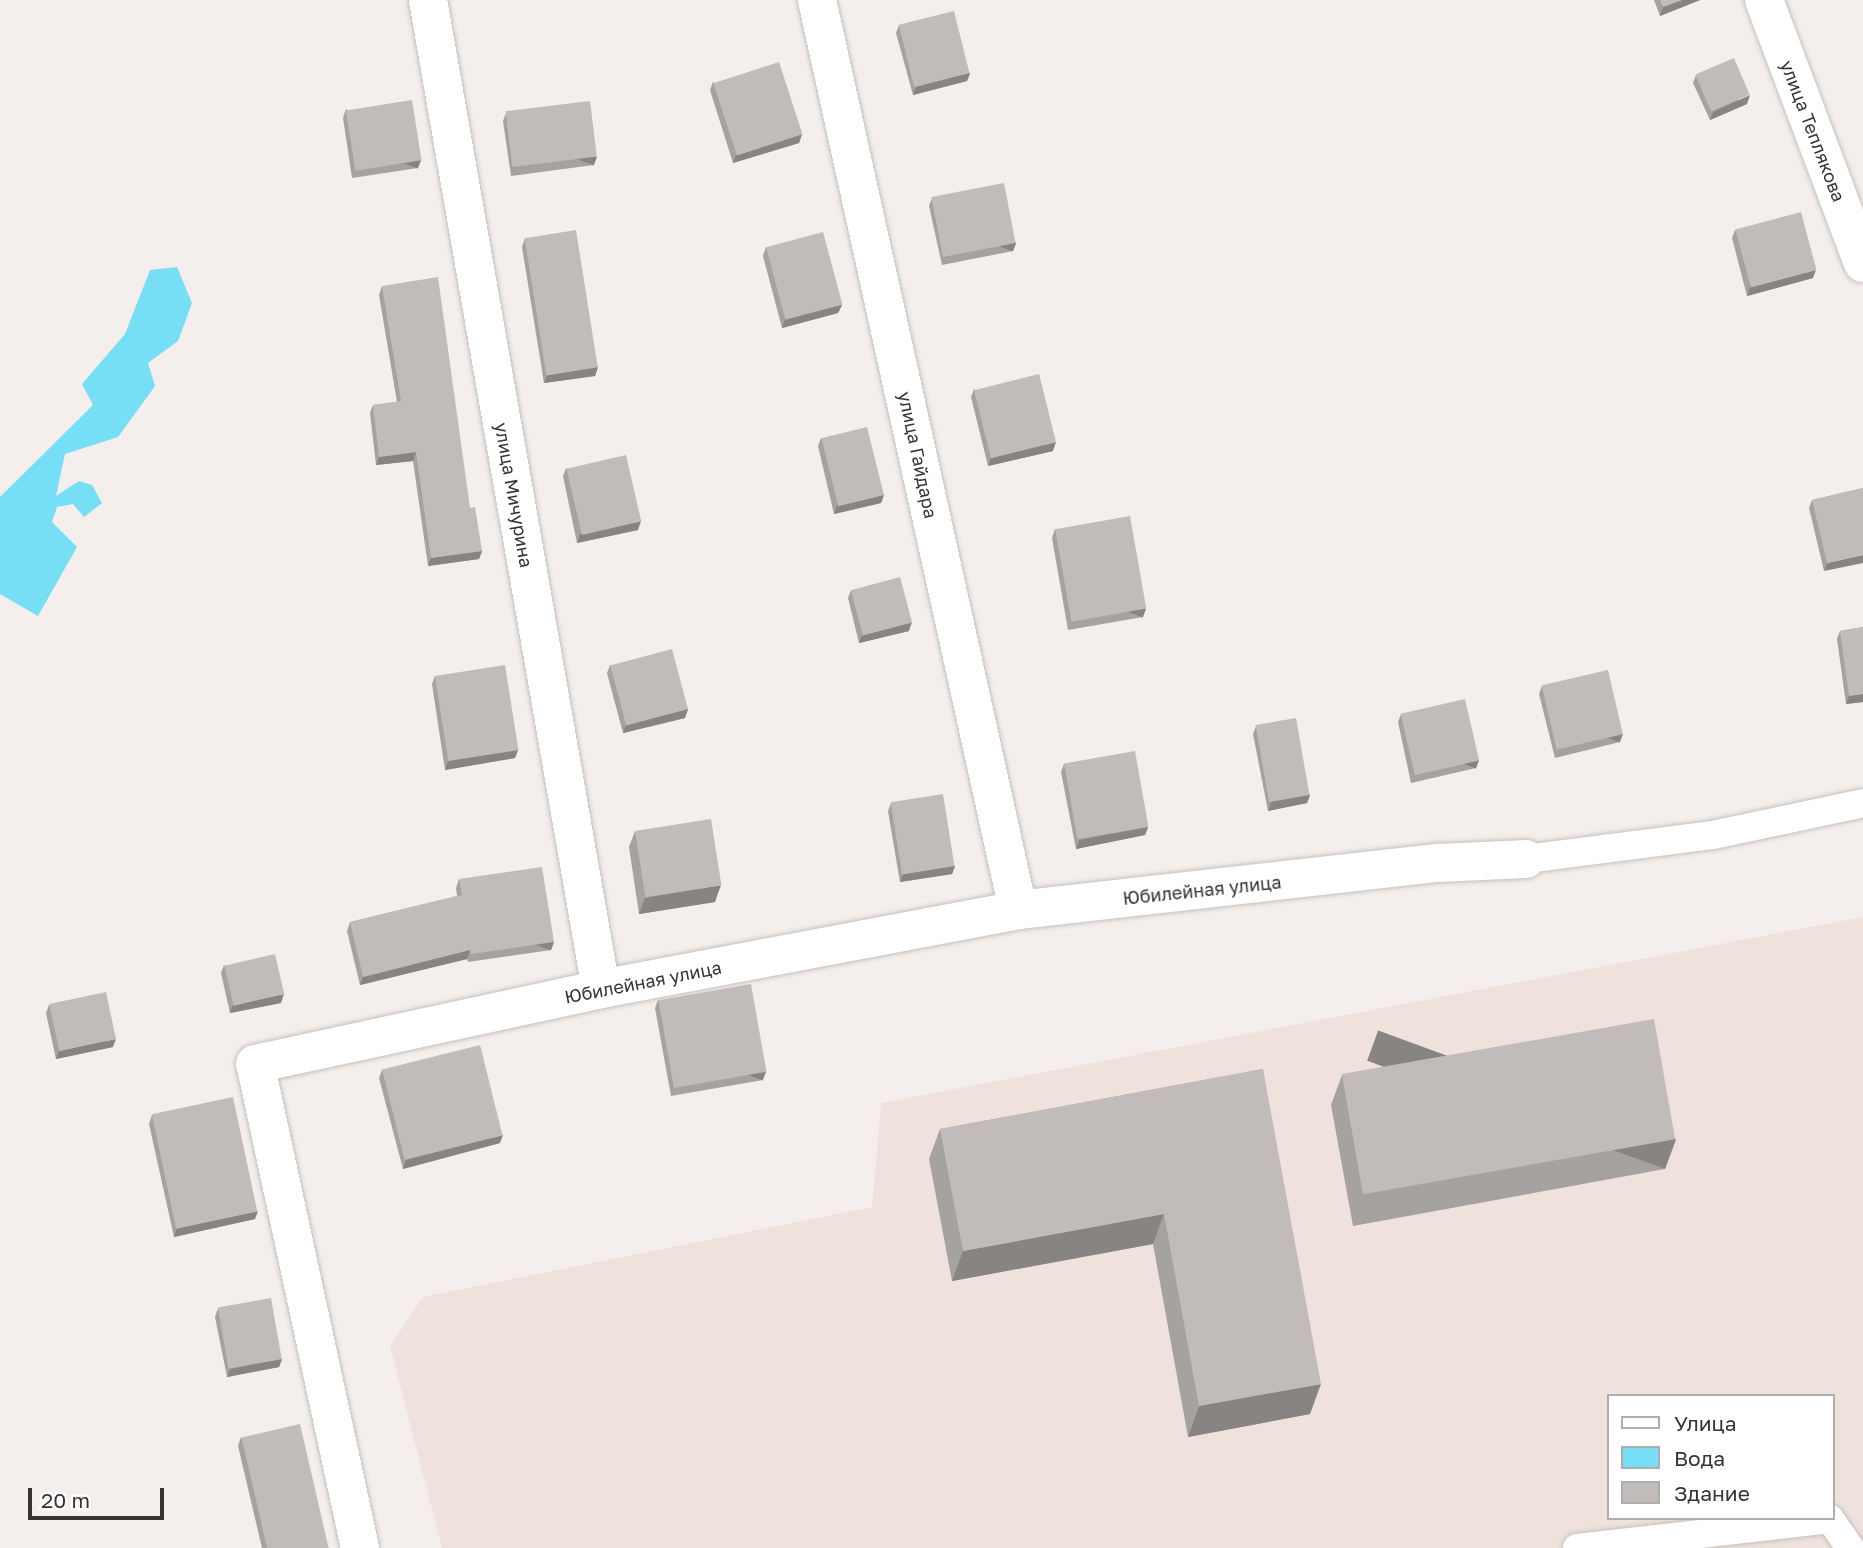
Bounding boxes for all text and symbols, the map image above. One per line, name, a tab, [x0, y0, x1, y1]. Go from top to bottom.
street label: улица Теплякова	[1776, 57, 1850, 205]
street label: улица Гайдара	[894, 390, 942, 520]
street label: улица Мичурина	[491, 421, 537, 569]
street label: Юбилейная улица	[1122, 871, 1282, 909]
street label: Юбилейная улица	[563, 956, 723, 1008]
legend	[1608, 1394, 1835, 1520]
text: Улица	[1674, 1410, 1737, 1436]
text: Вода	[1674, 1445, 1725, 1471]
scale bar	[32, 1474, 168, 1518]
text: Здание	[1674, 1480, 1750, 1506]
text: 20 m	[41, 1487, 90, 1513]

